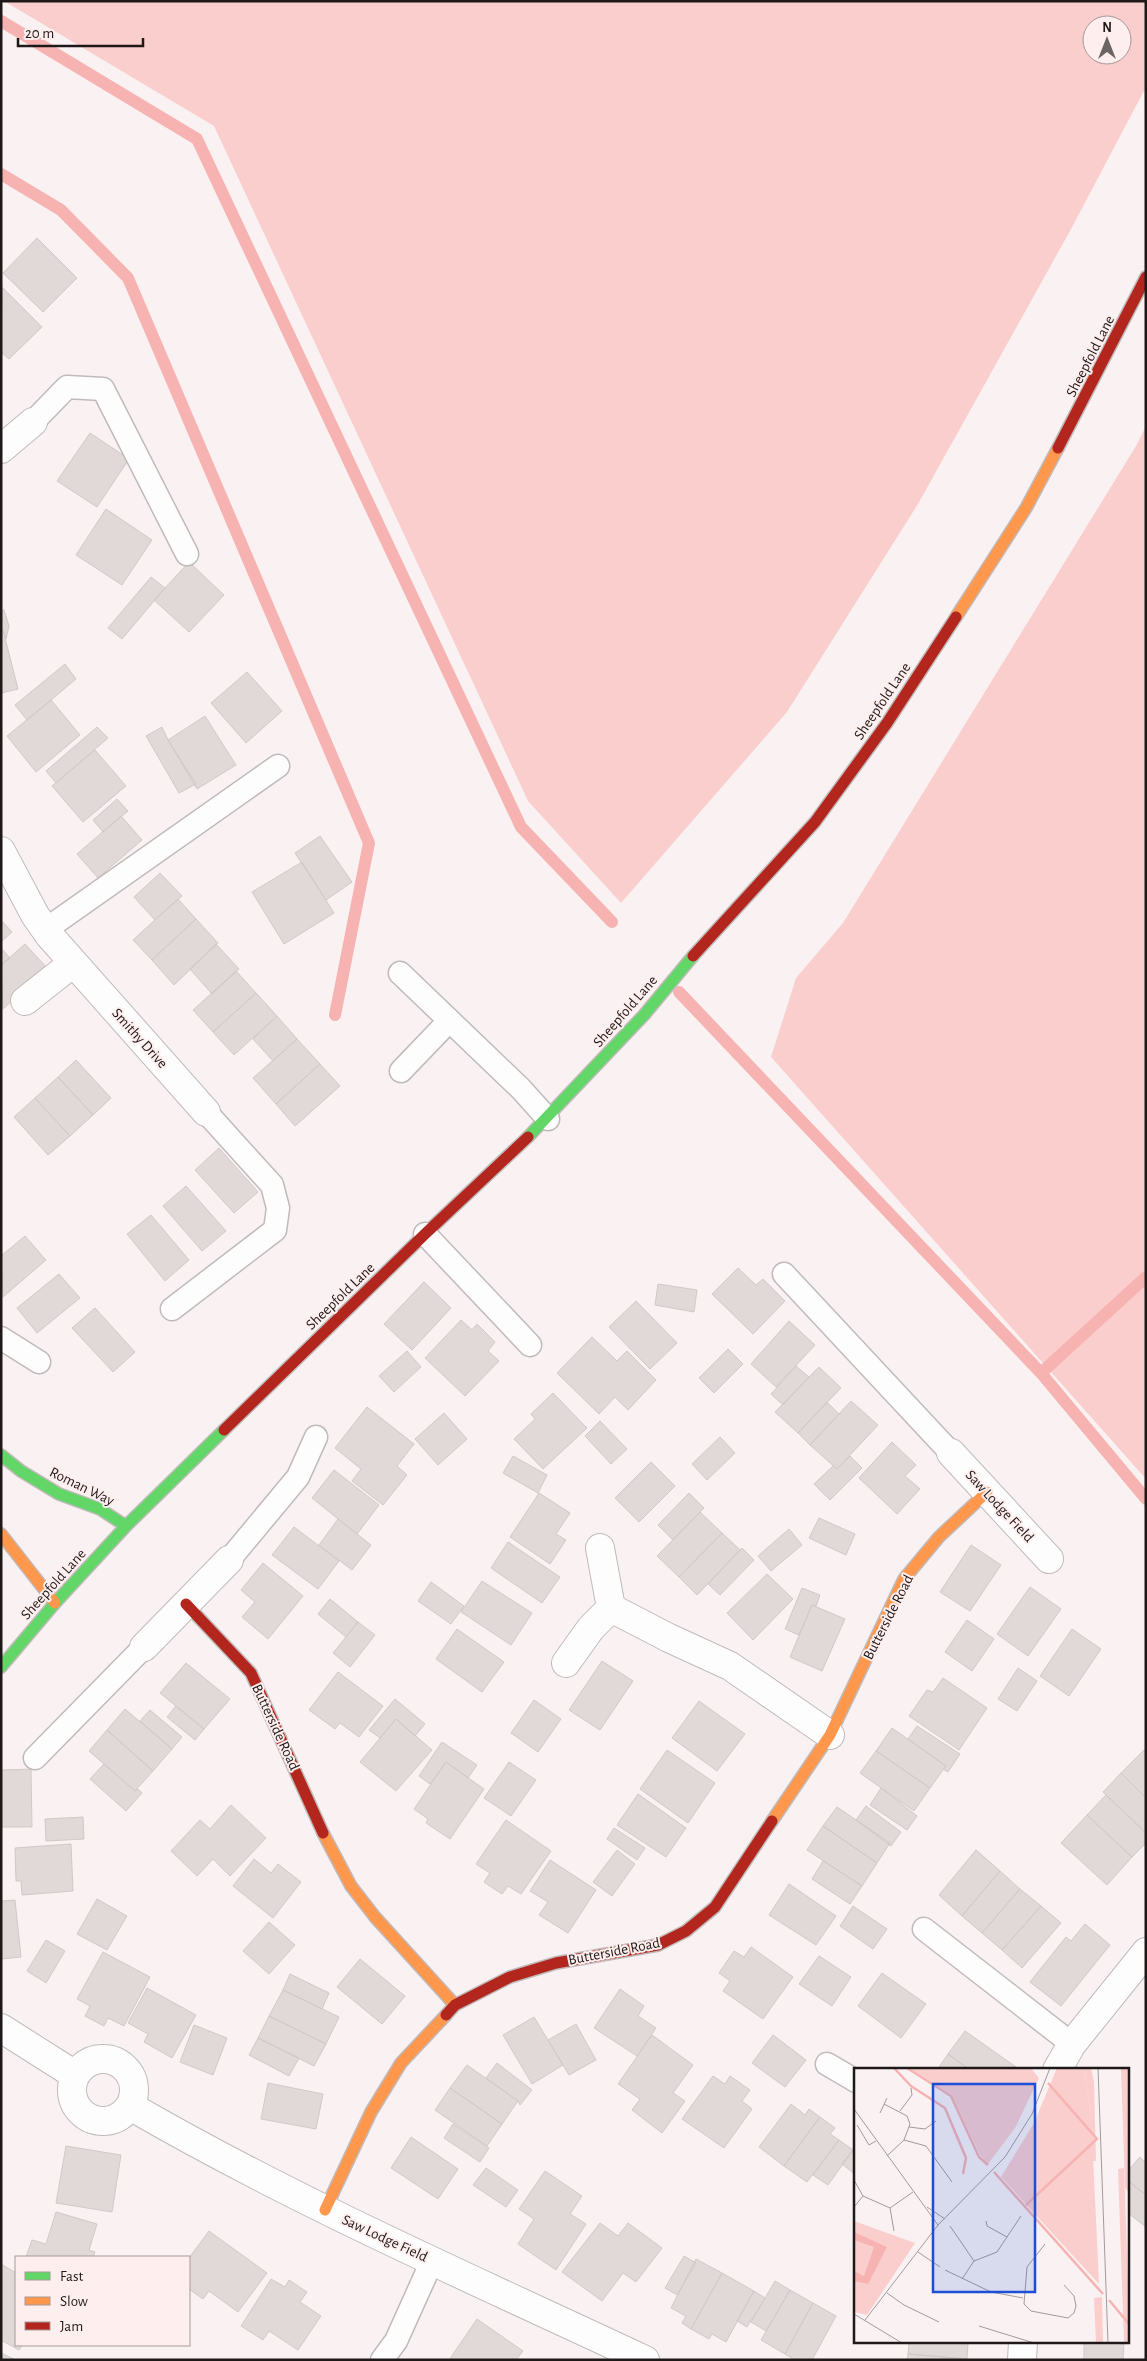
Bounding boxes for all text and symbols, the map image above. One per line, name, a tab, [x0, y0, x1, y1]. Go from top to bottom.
scale bar	[18, 15, 142, 47]
north arrow	[1082, 15, 1132, 65]
text: N	[1102, 21, 1112, 35]
text: 20 m	[25, 26, 54, 41]
street label: Sheepfold Lane	[1064, 313, 1117, 399]
street label: Sheepfold Lane	[851, 660, 914, 742]
street label: Sheepfold Lane	[590, 973, 660, 1050]
street label: Smithy Drive	[109, 1005, 170, 1071]
street label: Sheepfold Lane	[303, 1260, 378, 1333]
street label: Roman Way	[47, 1464, 117, 1509]
street label: Saw Lodge Field	[963, 1467, 1037, 1545]
street label: Sheepfold Lane	[18, 1546, 89, 1622]
street label: Butterside Road	[861, 1572, 916, 1662]
street label: Butterside Road	[249, 1682, 302, 1773]
street label: Butterside Road	[567, 1935, 661, 1968]
inset map	[854, 2068, 1130, 2344]
street label: Saw Lodge Field	[340, 2212, 430, 2265]
legend	[15, 2256, 190, 2346]
text: Fast	[60, 2269, 84, 2284]
text: Slow	[60, 2294, 88, 2309]
text: Jam	[60, 2319, 83, 2334]

